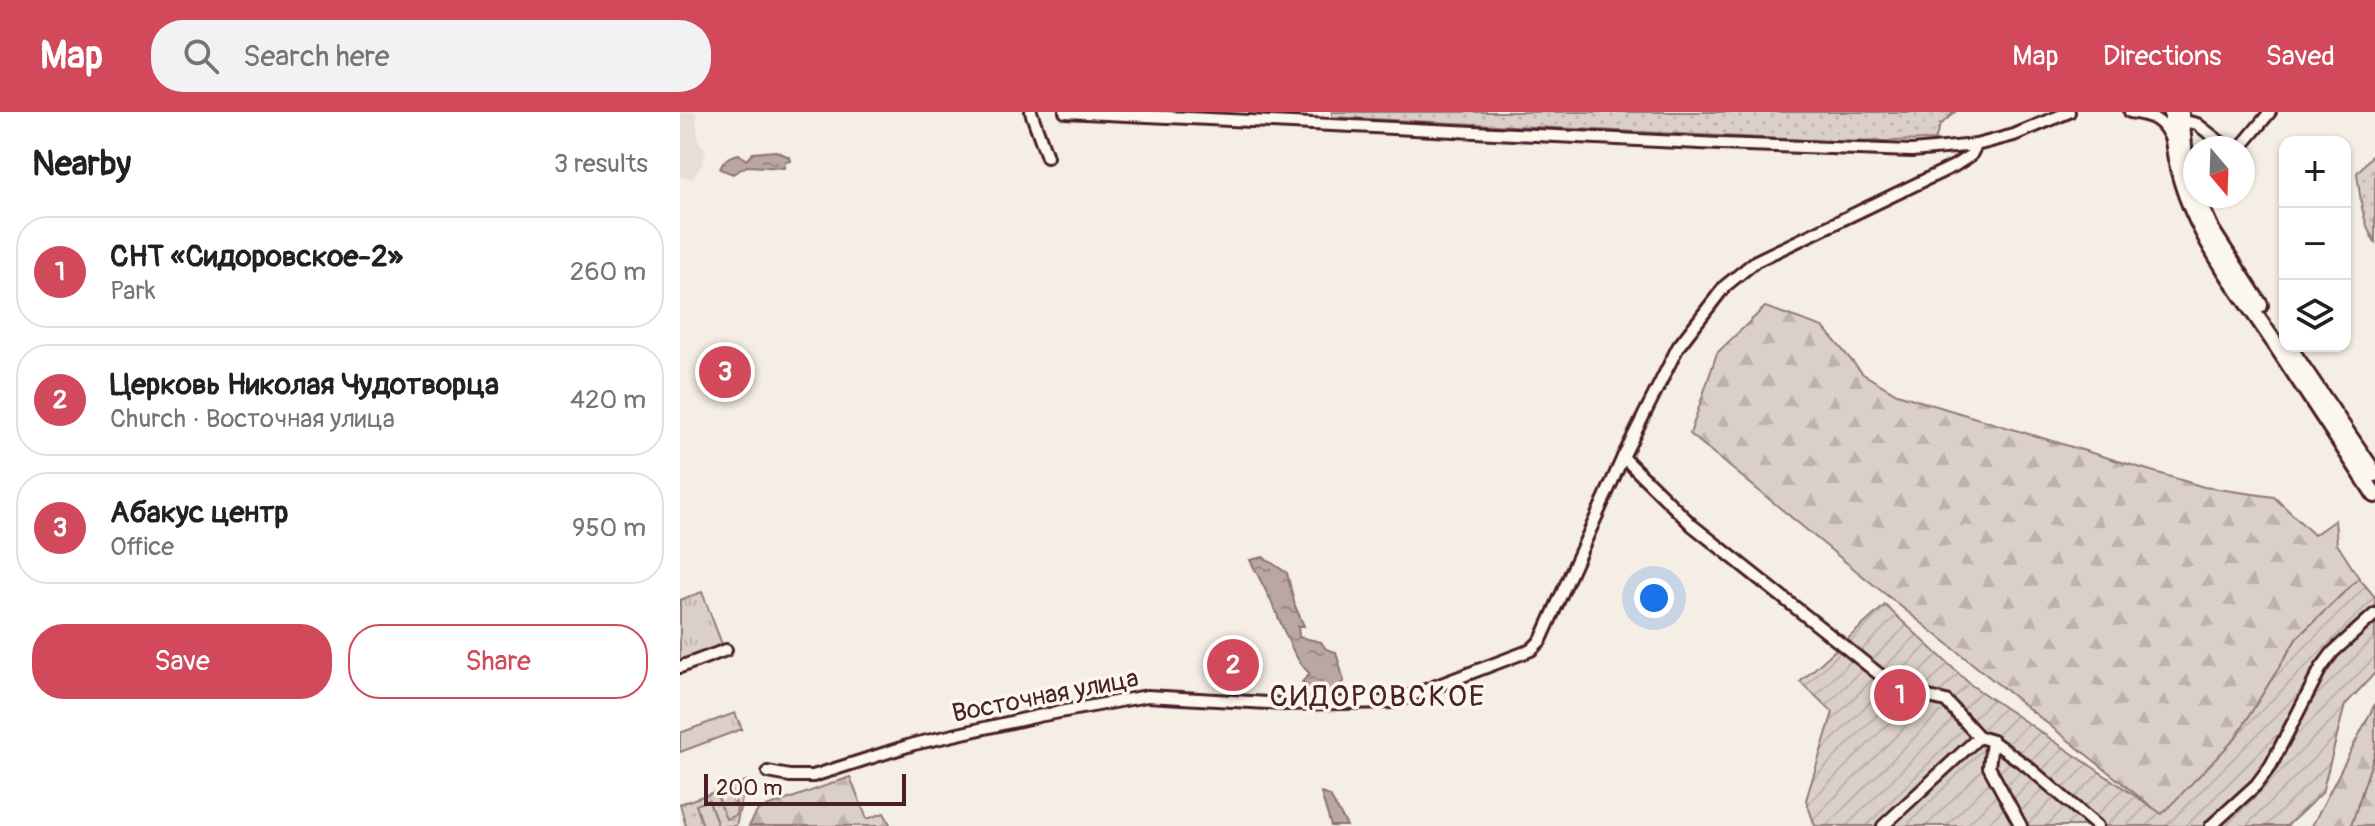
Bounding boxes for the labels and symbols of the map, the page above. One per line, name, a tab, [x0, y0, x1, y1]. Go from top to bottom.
north arrow	[2183, 136, 2255, 208]
pin: 3	[699, 342, 751, 402]
your location	[1634, 578, 1674, 618]
pin: 2	[1207, 635, 1259, 695]
street label: Восточная улица	[949, 662, 1141, 730]
pin: 1	[1874, 665, 1926, 725]
district label: СИДОРОВСКОЕ	[1270, 678, 1486, 715]
scale bar	[704, 770, 906, 806]

